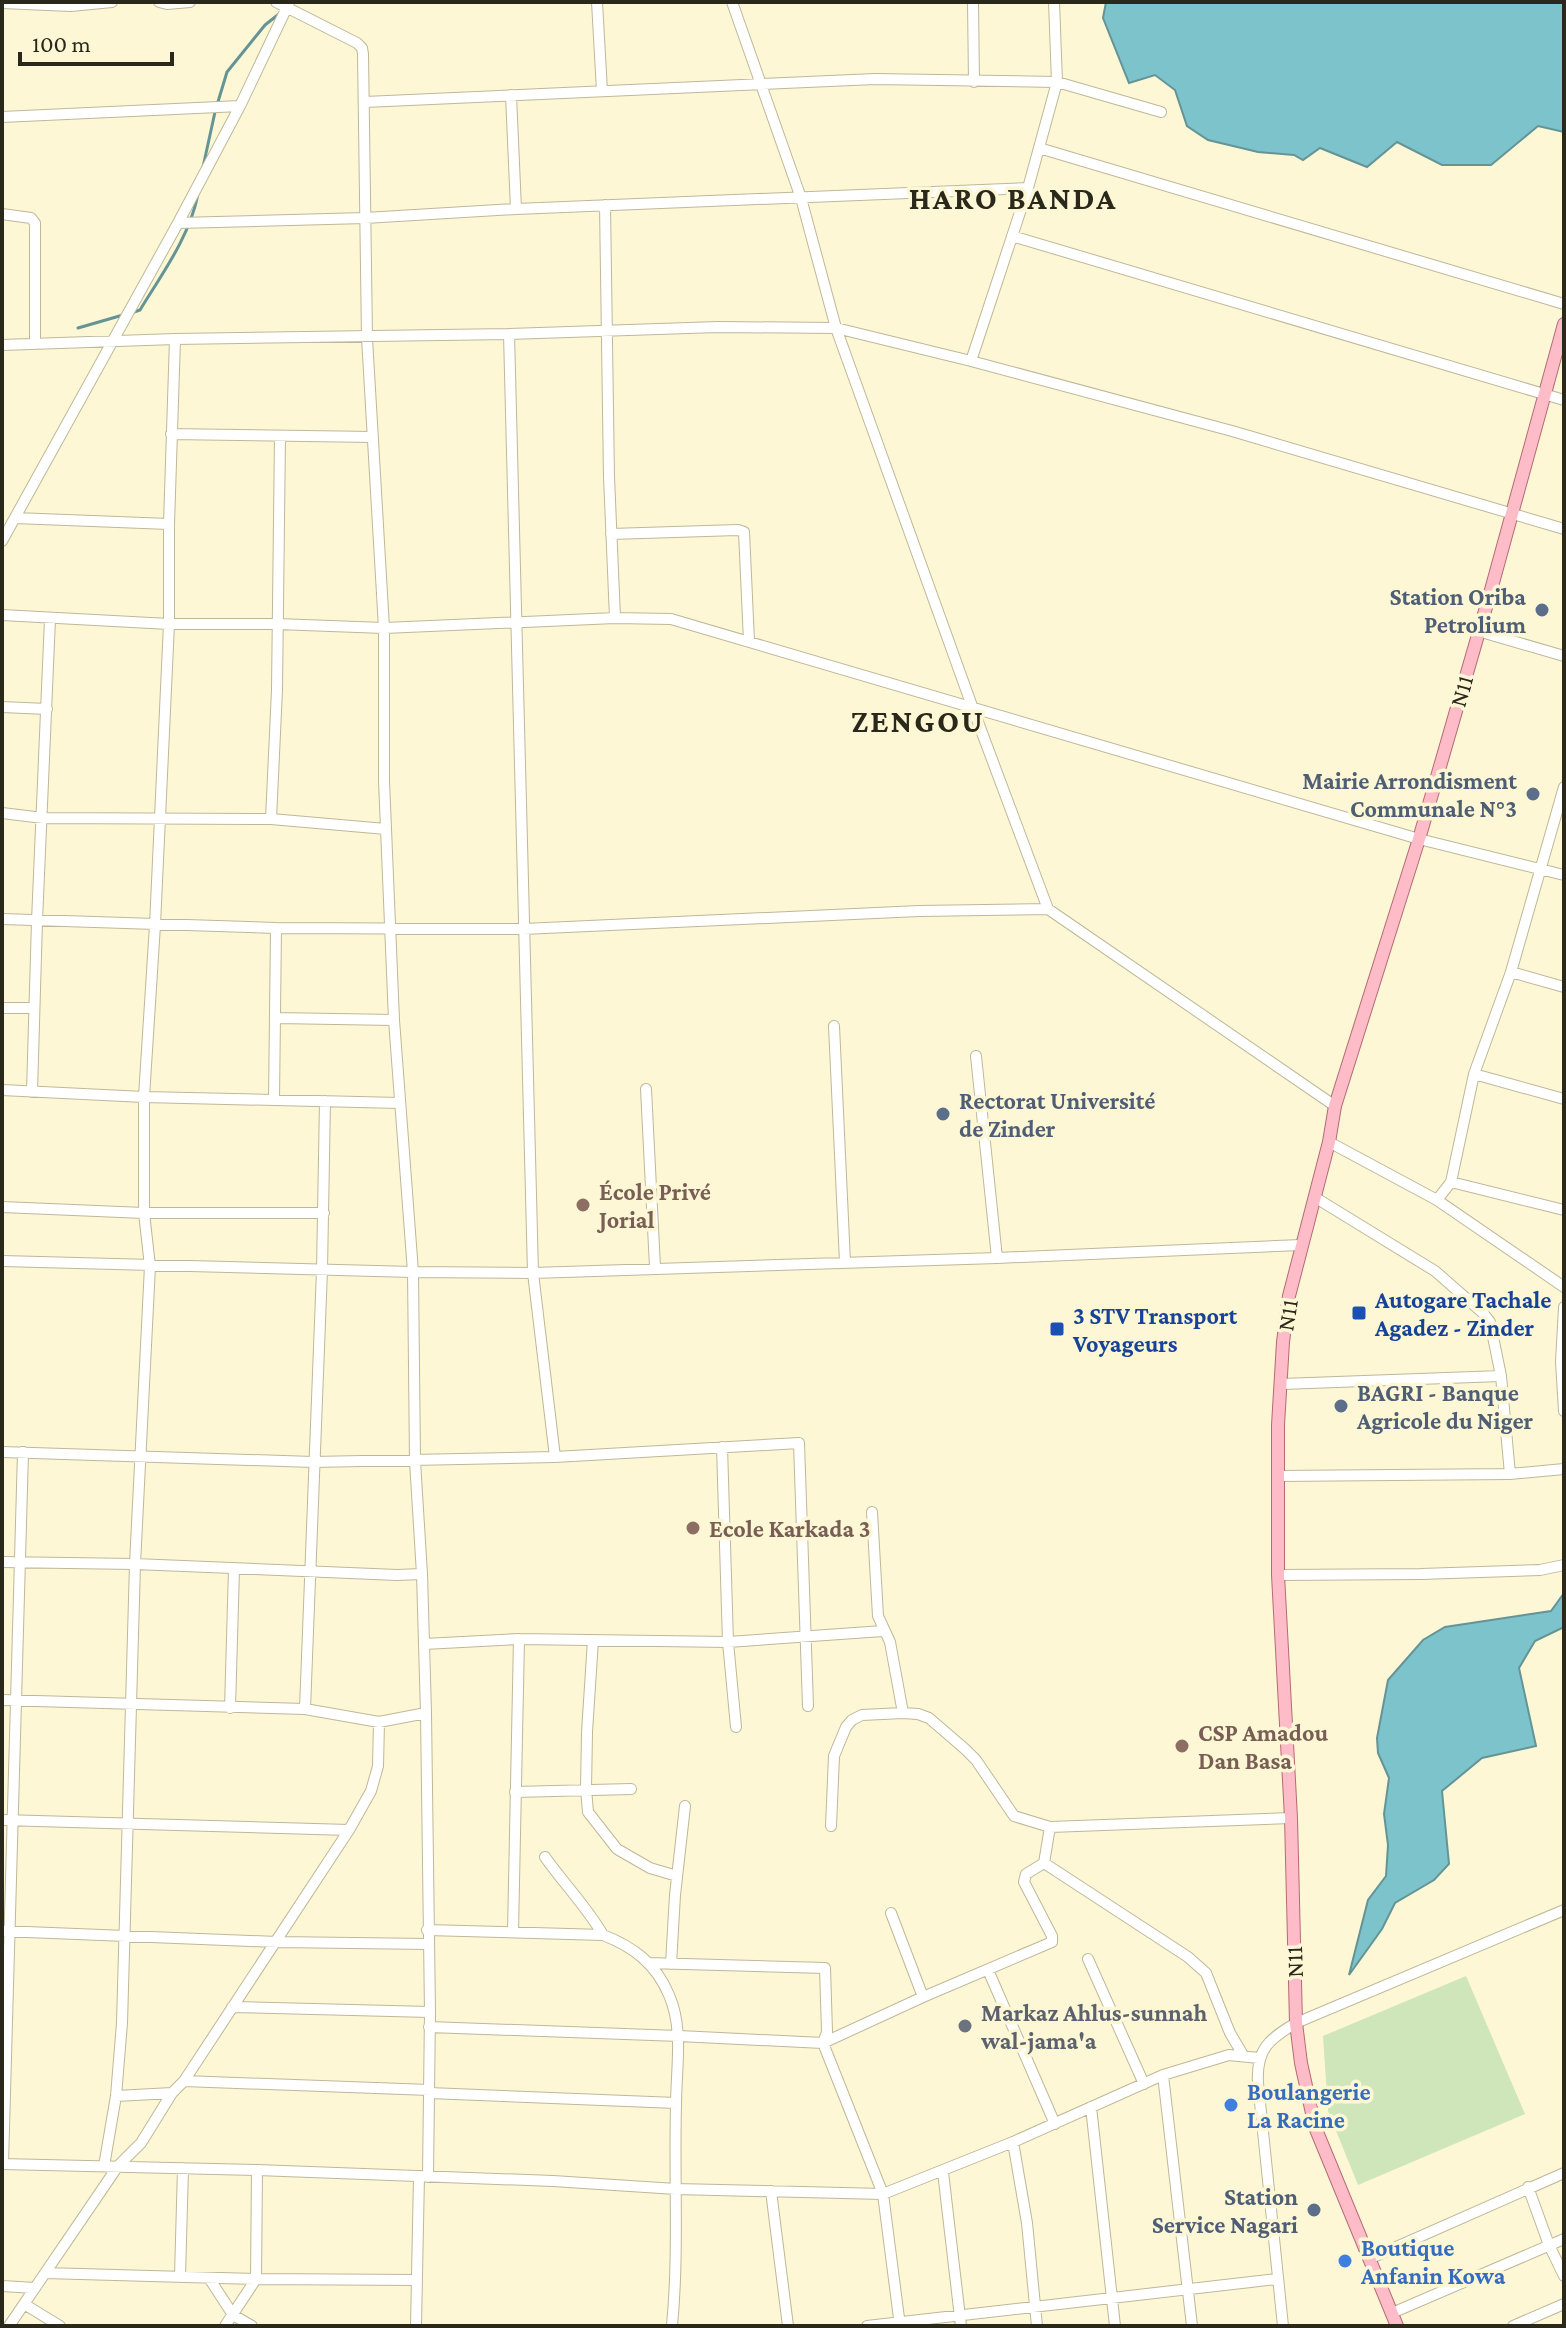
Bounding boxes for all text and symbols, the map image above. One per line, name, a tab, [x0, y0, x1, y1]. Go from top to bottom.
scale bar	[20, 16, 172, 66]
text: 100 m	[32, 30, 91, 57]
district label: HARO BANDA	[909, 180, 1117, 216]
place label: Station Oriba Petrolium	[1389, 583, 1527, 638]
marker: Station Oriba Petrolium	[1533, 601, 1551, 619]
street label: N11	[1444, 672, 1478, 710]
district label: ZENGOU	[851, 703, 985, 739]
place label: Mairie Arrondisment Communale N°3	[1302, 767, 1517, 822]
marker: Mairie Arrondisment Communale N°3	[1524, 785, 1542, 803]
place label: Rectorat Université de Zinder	[959, 1087, 1155, 1142]
marker: Rectorat Université de Zinder	[934, 1105, 952, 1123]
place label: École Privé Jorial	[596, 1178, 711, 1233]
marker: École Privé Jorial	[574, 1196, 592, 1214]
place label: Autogare Tachale Agadez - Zinder	[1374, 1286, 1551, 1341]
street label: N11	[1271, 1297, 1303, 1333]
place label: 3 STV Transport Voyageurs	[1072, 1302, 1237, 1357]
marker: Autogare Tachale Agadez - Zinder	[1350, 1304, 1368, 1322]
marker: 3 STV Transport Voyageurs	[1048, 1320, 1066, 1338]
place label: BAGRI - Banque Agricole du Niger	[1356, 1379, 1534, 1434]
marker: BAGRI - Banque Agricole du Niger	[1332, 1397, 1350, 1415]
place label: Ecole Karkada 3	[709, 1515, 870, 1542]
marker: Ecole Karkada 3	[684, 1519, 702, 1537]
place label: CSP Amadou Dan Basa	[1198, 1719, 1328, 1774]
marker: CSP Amadou Dan Basa	[1173, 1737, 1191, 1755]
street label: N11	[1280, 1946, 1308, 1978]
place label: Markaz Ahlus-sunnah wal-jama'a	[980, 1999, 1207, 2055]
marker: Markaz Ahlus-sunnah wal-jama'a	[956, 2017, 974, 2035]
place label: Boulangerie La Racine	[1247, 2078, 1371, 2133]
marker: Boulangerie La Racine	[1222, 2096, 1240, 2114]
place label: Station Service Nagari	[1152, 2183, 1298, 2238]
marker: Station Service Nagari	[1305, 2201, 1323, 2219]
place label: Boutique Anfanin Kowa	[1360, 2234, 1506, 2289]
marker: Boutique Anfanin Kowa	[1336, 2252, 1354, 2270]

